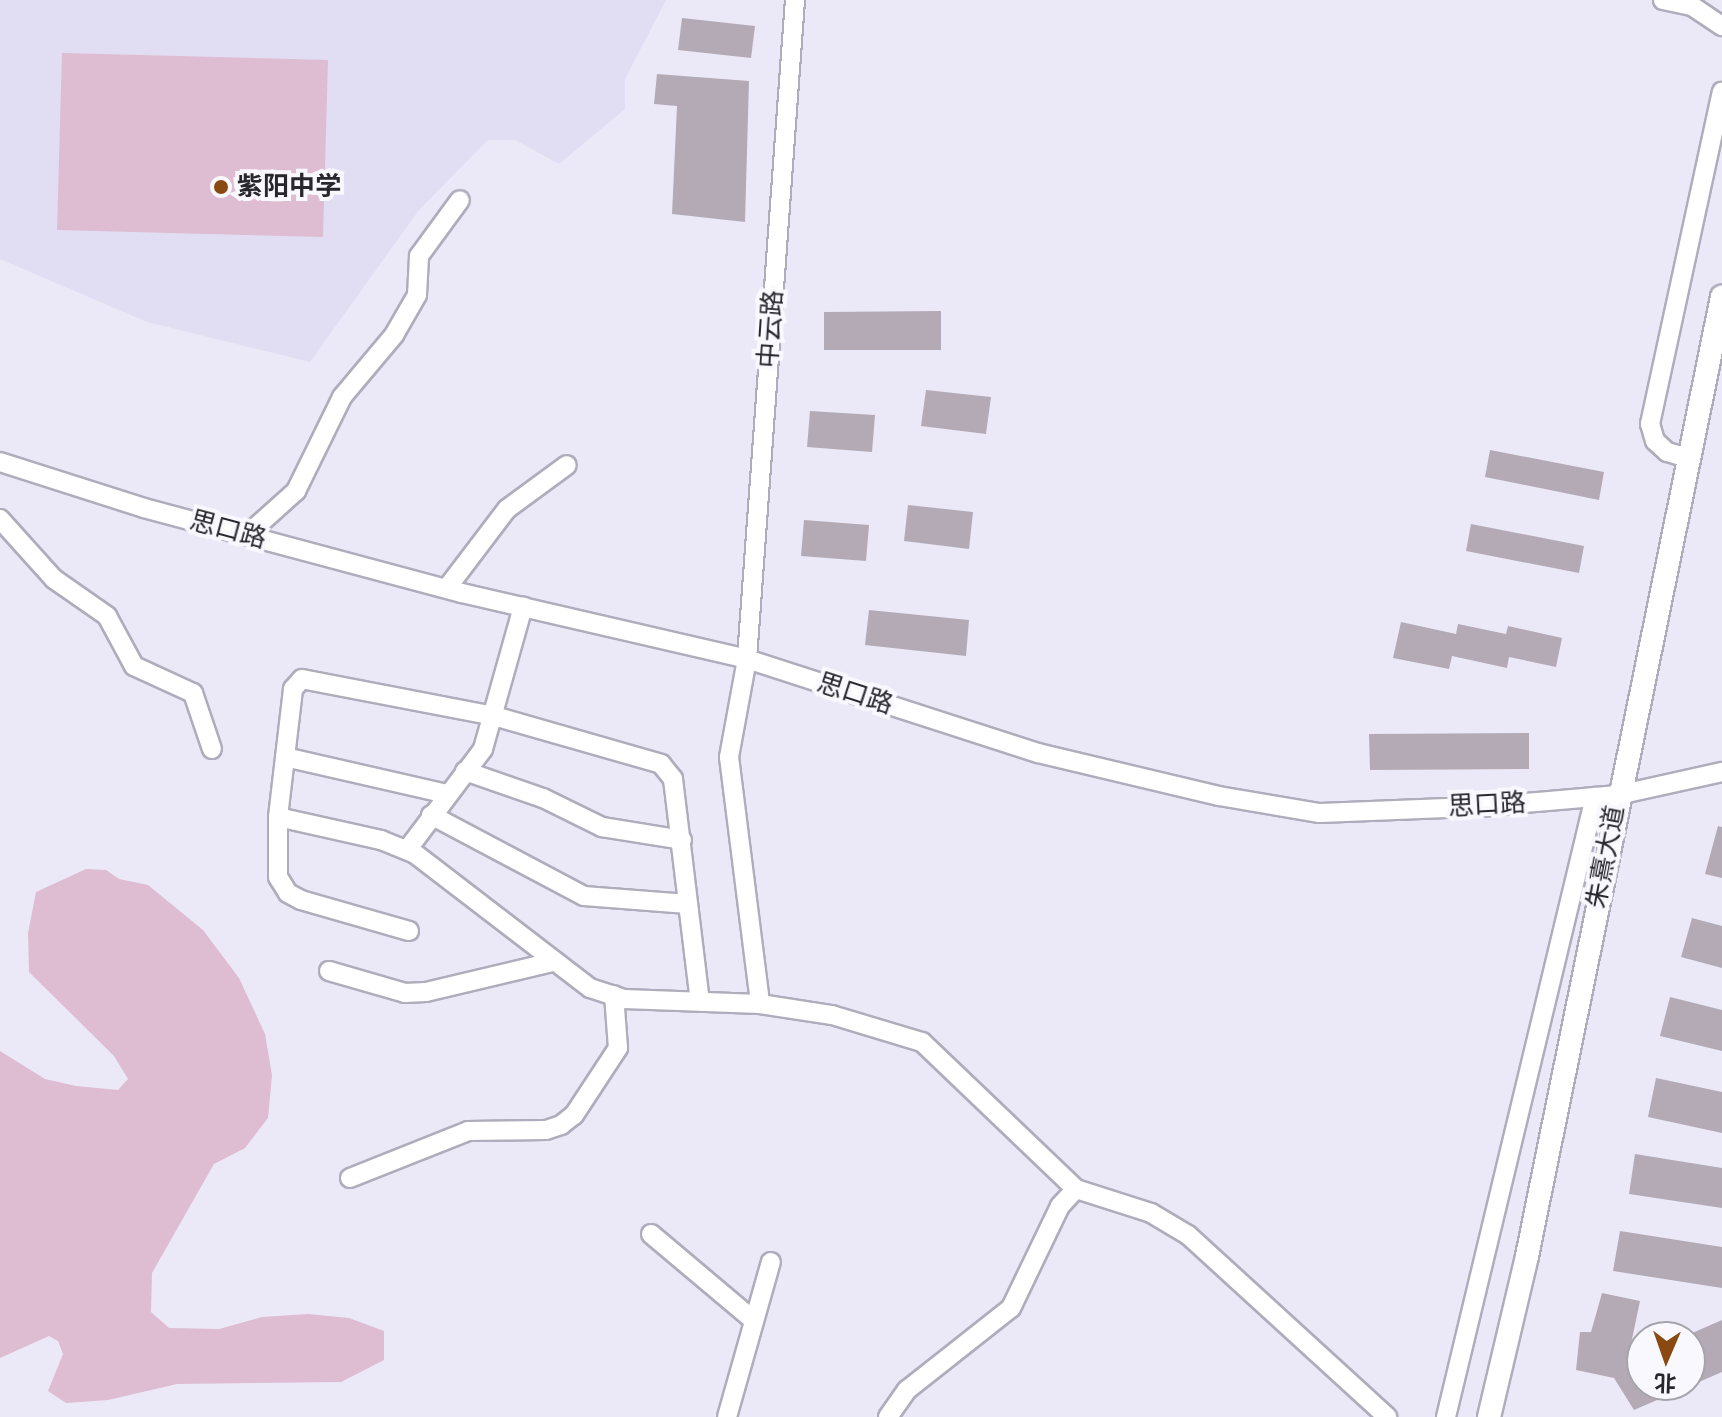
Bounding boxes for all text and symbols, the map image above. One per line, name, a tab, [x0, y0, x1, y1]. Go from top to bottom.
place label: 紫阳中学	[237, 171, 341, 203]
marker: 紫阳中学	[212, 178, 230, 196]
street label: 中云路	[753, 289, 789, 369]
street label: 思口路	[186, 505, 270, 555]
street label: 思口路	[813, 667, 897, 721]
street label: 思口路	[1447, 787, 1527, 823]
street label: 朱熹大道	[1581, 803, 1631, 911]
north arrow	[1626, 1321, 1706, 1401]
text: 北	[1654, 1370, 1677, 1396]

